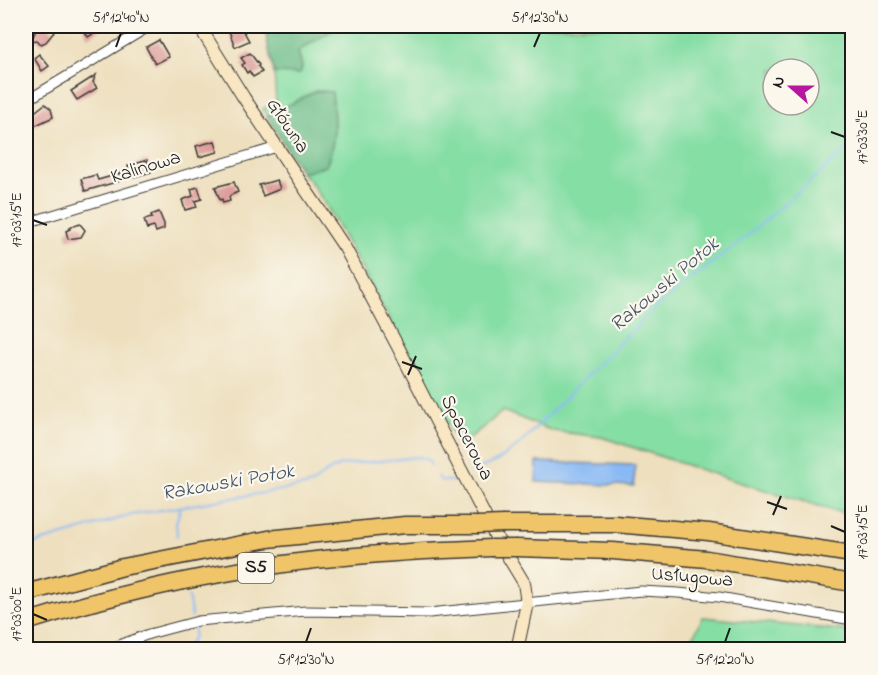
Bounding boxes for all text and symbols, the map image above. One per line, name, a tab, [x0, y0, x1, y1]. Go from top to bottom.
text: 51°12'40"N	[92, 7, 150, 29]
text: 51°12'30"N	[511, 7, 569, 29]
north arrow	[761, 57, 821, 117]
text: N	[766, 73, 792, 92]
street label: Główna	[258, 92, 316, 160]
text: 17°03'30"E	[852, 110, 874, 164]
street label: Kalinowa	[108, 144, 184, 192]
text: 17°03'15"E	[6, 192, 28, 248]
water label: Rakowski Potok	[604, 230, 727, 340]
street label: Spacerowa	[432, 390, 500, 486]
water label: Rakowski Potok	[159, 456, 297, 509]
text: 17°03'15"E	[852, 504, 874, 560]
road number: S5	[238, 553, 274, 583]
street label: Usługowa	[650, 560, 734, 597]
text: 17°03'00"E	[6, 587, 28, 641]
text: 51°12'30"N	[277, 649, 335, 671]
text: 51°12'20"N	[696, 649, 754, 671]

